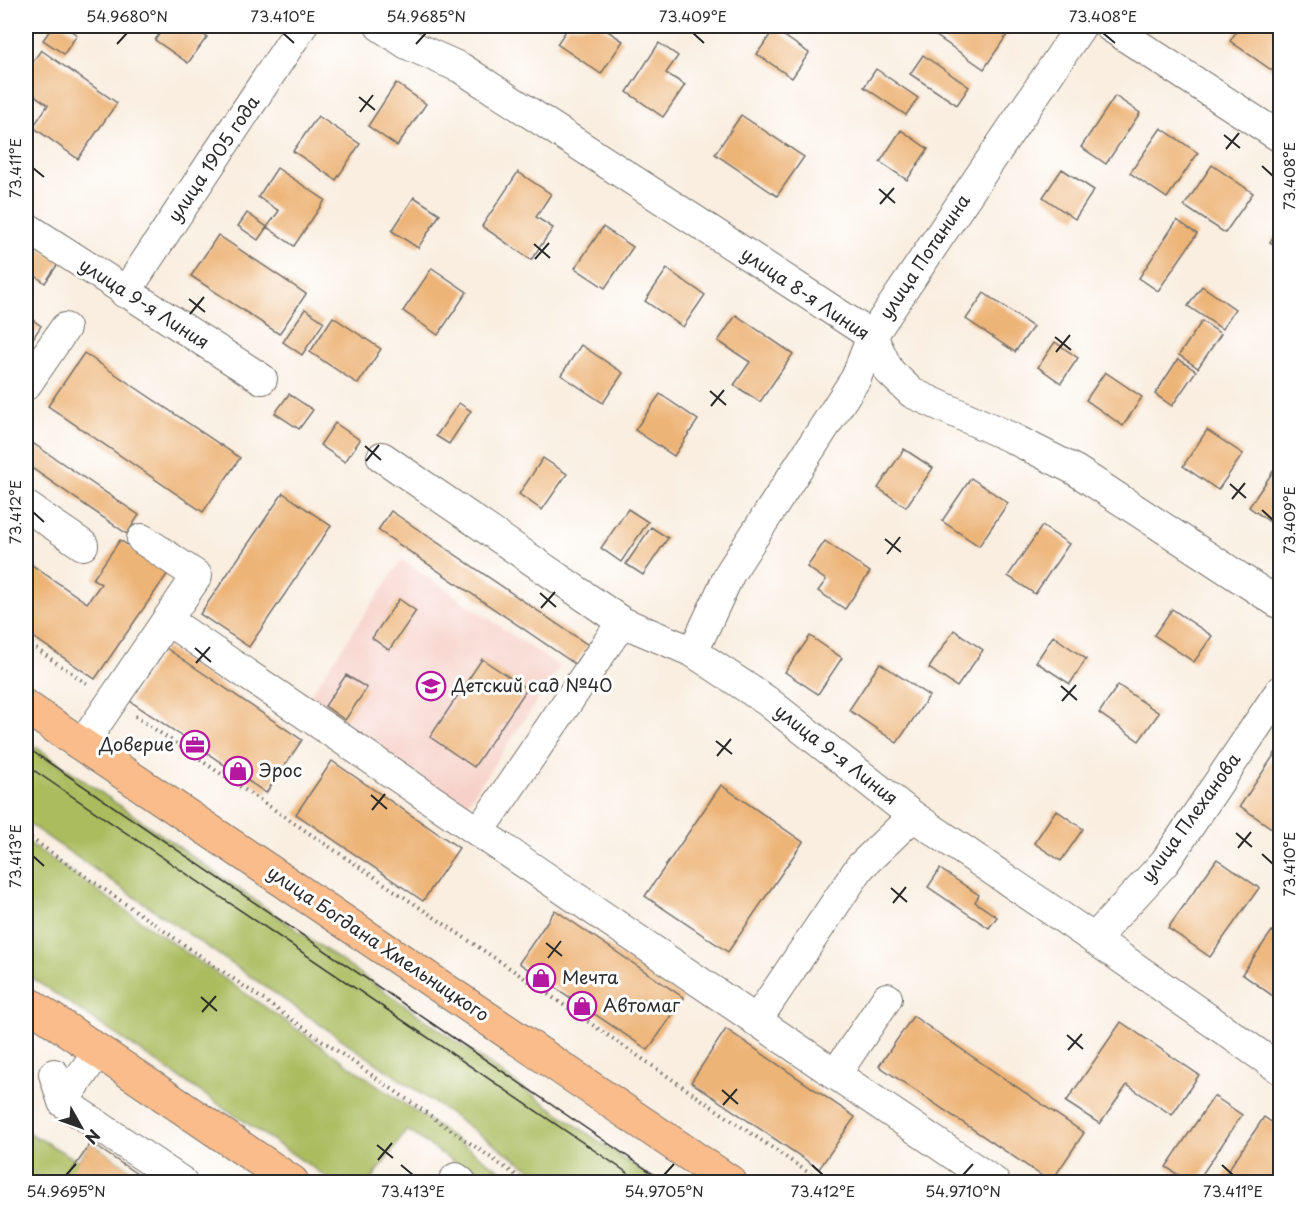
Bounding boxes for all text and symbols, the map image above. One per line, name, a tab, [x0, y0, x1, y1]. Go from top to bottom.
text: 54.9680°N	[86, 4, 168, 27]
text: 73.410°E	[251, 4, 315, 27]
text: 54.9685°N	[386, 4, 466, 27]
text: 73.409°E	[659, 4, 727, 27]
text: 73.408°E	[1069, 4, 1137, 27]
street label: улица 1905 года	[160, 89, 266, 227]
text: 73.411°E	[3, 138, 26, 198]
text: 73.408°E	[1277, 142, 1300, 210]
street label: улица Потанина	[872, 188, 976, 324]
street label: улица 8-я Линия	[736, 240, 876, 346]
street label: улица 9-я Линия	[75, 251, 215, 355]
text: 73.412°E	[3, 480, 26, 544]
text: 73.409°E	[1277, 486, 1300, 554]
school or university icon: Детский сад №40	[415, 670, 447, 702]
place label: Детский сад №40	[451, 671, 613, 698]
street label: улица 9-я Линия	[769, 697, 904, 811]
office icon: Доверие	[179, 729, 211, 761]
place label: Доверие	[98, 730, 174, 757]
street label: улица Плеханова	[1133, 746, 1247, 888]
shop icon: Эрос	[222, 755, 254, 787]
place label: Эрос	[259, 756, 302, 783]
text: 73.413°E	[3, 824, 26, 888]
text: 73.410°E	[1277, 832, 1300, 896]
street label: улица Богдана Хмельницкого	[262, 858, 495, 1027]
shop icon: Мечта	[525, 962, 557, 994]
place label: Мечта	[562, 963, 619, 990]
shop icon: Автомаг	[566, 990, 598, 1022]
place label: Автомаг	[603, 991, 681, 1018]
north arrow	[51, 1097, 111, 1157]
text: N	[80, 1125, 107, 1150]
text: 54.9695°N	[26, 1179, 106, 1202]
text: 73.413°E	[381, 1179, 445, 1202]
text: 54.9705°N	[624, 1179, 704, 1202]
text: 73.412°E	[791, 1179, 855, 1202]
text: 54.9710°N	[925, 1179, 1001, 1202]
text: 73.411°E	[1203, 1179, 1263, 1202]

